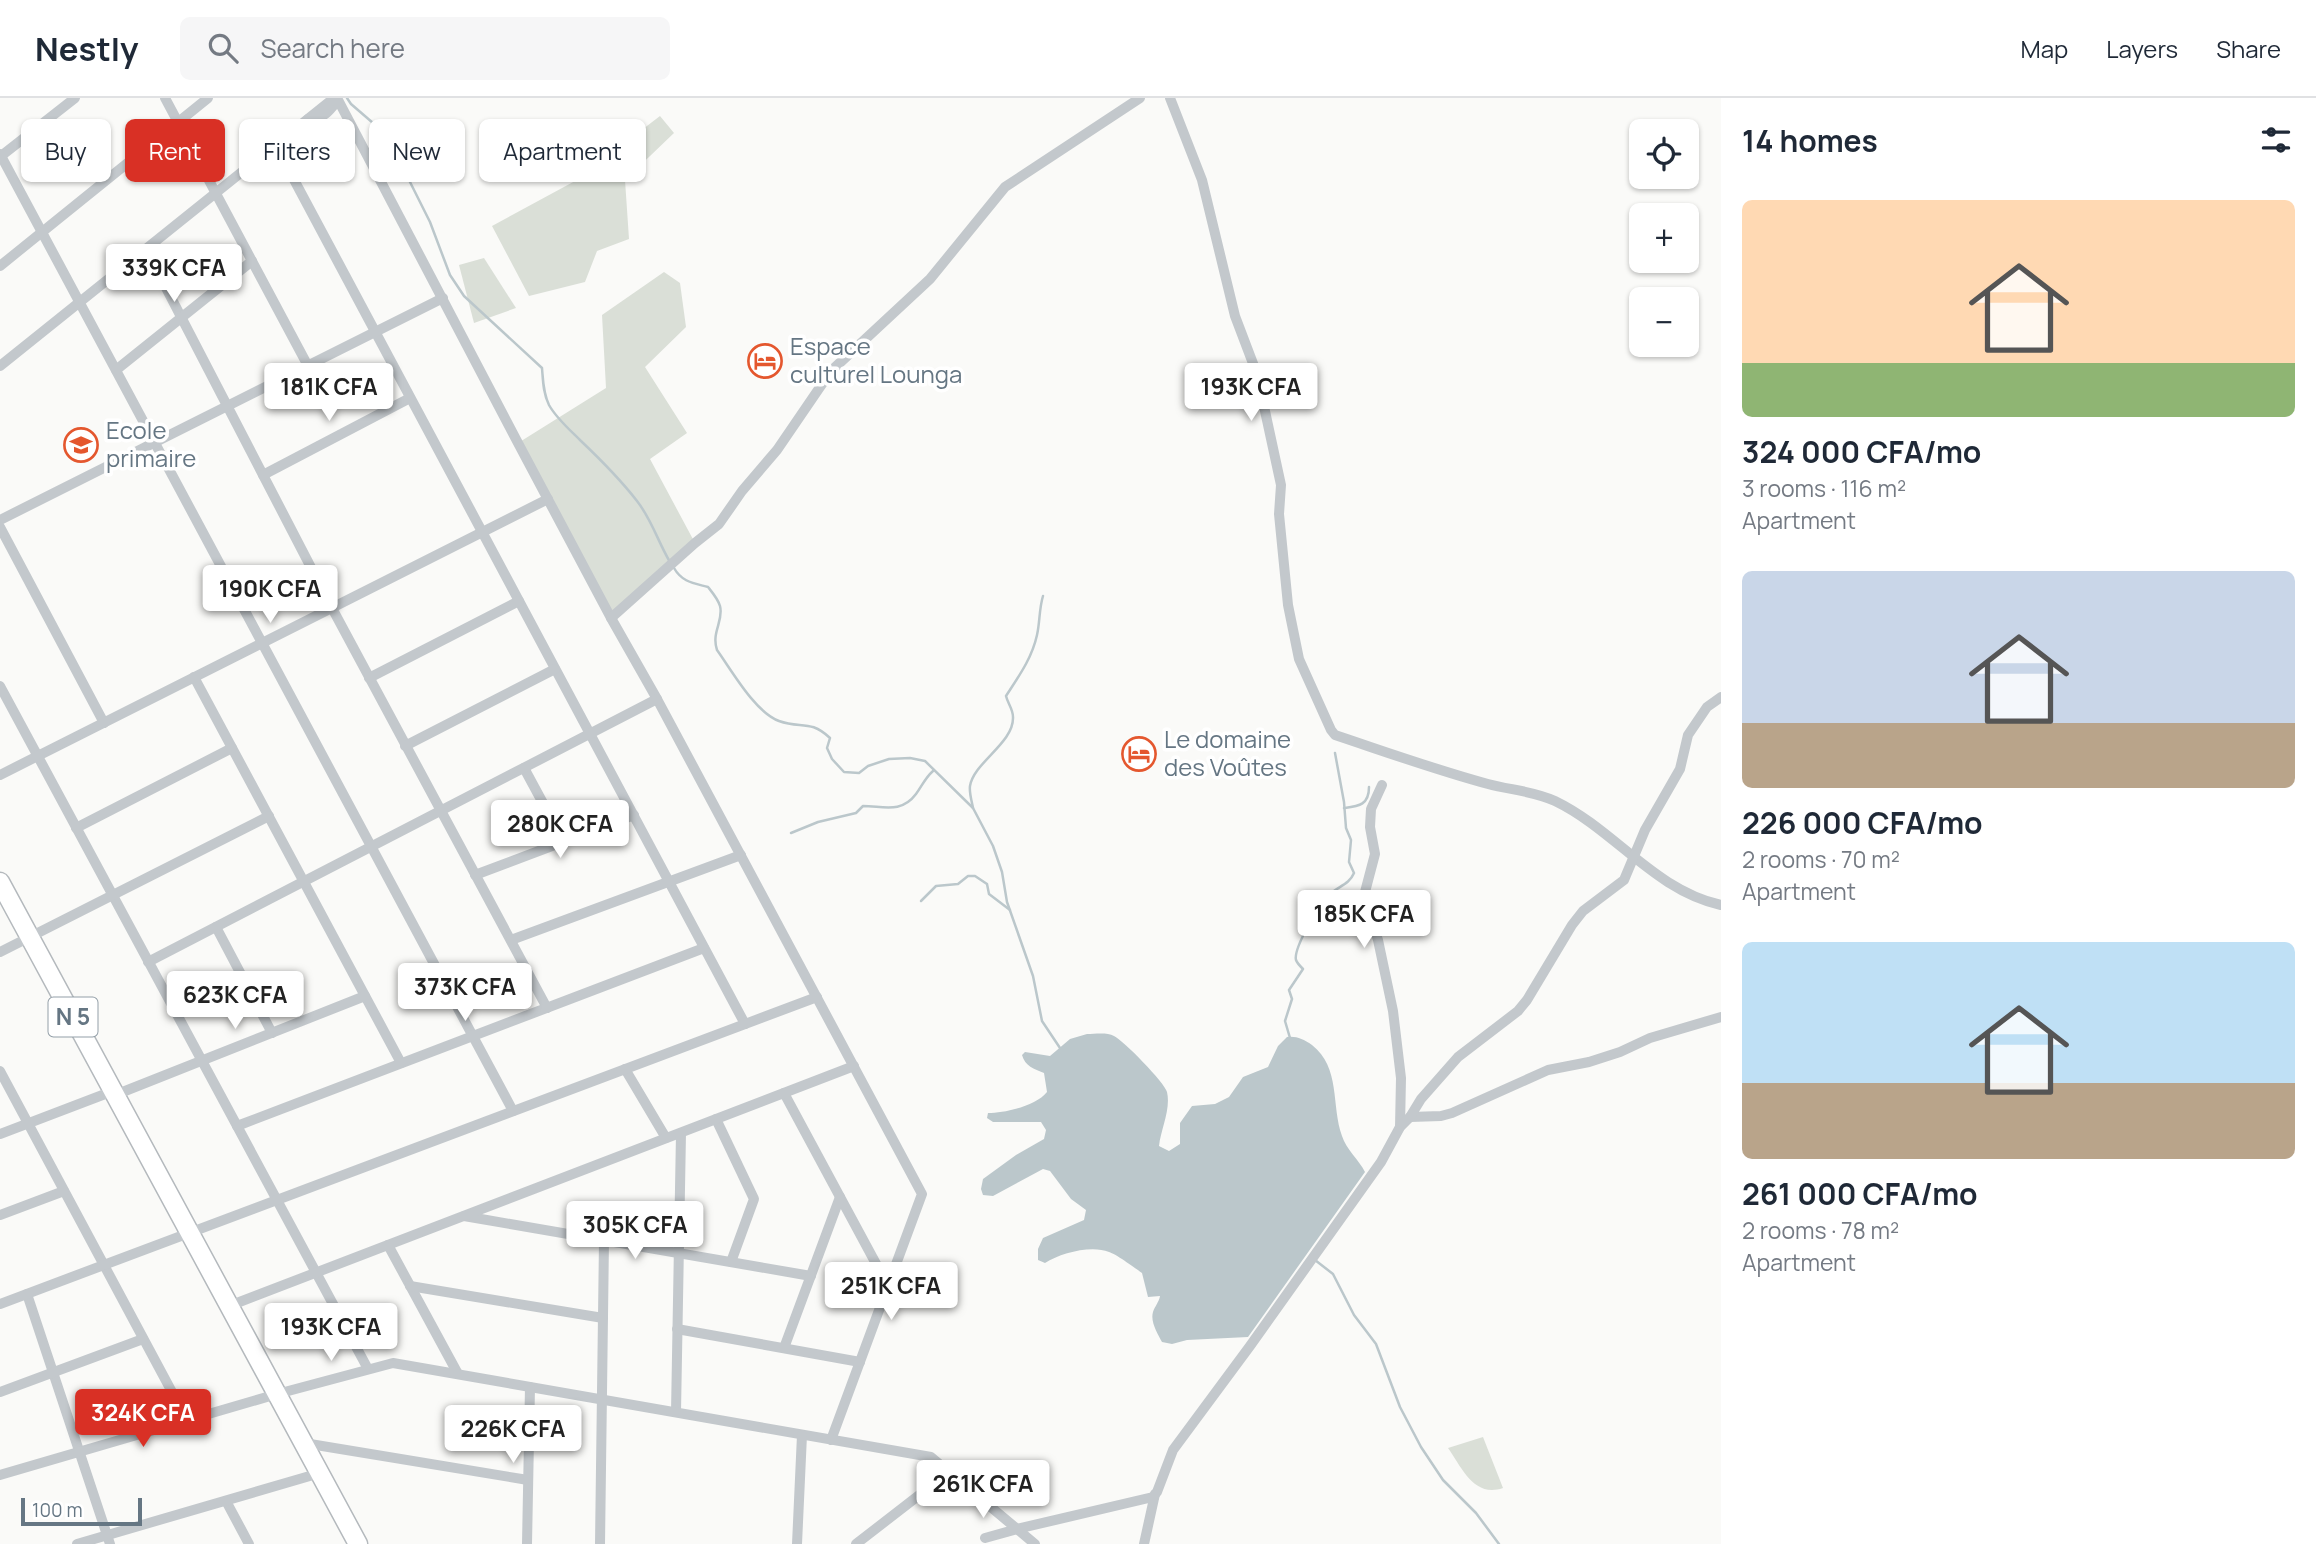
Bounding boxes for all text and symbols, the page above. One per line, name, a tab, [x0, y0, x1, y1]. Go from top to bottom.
search box	[180, 17, 670, 80]
text: Nestly	[35, 26, 138, 71]
icon: search	[204, 29, 242, 67]
text: Search here	[260, 30, 405, 66]
text: Map	[2021, 32, 2068, 65]
text: Layers	[2106, 32, 2178, 65]
text: Share	[2216, 32, 2281, 65]
chip: Buy	[21, 119, 111, 182]
chip: Rent	[125, 119, 225, 182]
chip: Filters	[239, 119, 355, 182]
chip: New	[369, 119, 465, 182]
chip: Apartment	[479, 119, 646, 182]
map controls	[1629, 119, 1699, 357]
button: locate	[1629, 119, 1699, 189]
text: 14 homes	[1742, 120, 1878, 161]
icon: filters	[2257, 121, 2295, 159]
button: +	[1629, 203, 1699, 273]
pin: 339K CFA	[102, 244, 246, 304]
icon: home	[1956, 245, 2082, 371]
text: 339K CFA	[122, 251, 226, 283]
button: −	[1629, 287, 1699, 357]
place label: Espace culturel Lounga	[790, 329, 962, 390]
hotel icon: Espace culturel Lounga	[746, 342, 784, 380]
pin: 181K CFA	[257, 364, 401, 423]
pin: 193K CFA	[1179, 364, 1323, 423]
text: 181K CFA	[280, 370, 378, 402]
text: 193K CFA	[1201, 370, 1301, 402]
place label: Ecole primaire	[106, 413, 196, 474]
school or university icon: Ecole primaire	[62, 426, 100, 464]
text: 324 000 CFA/mo	[1742, 431, 1981, 472]
text: 3 rooms · 116 m²	[1742, 472, 1906, 504]
text: Apartment	[1742, 504, 1856, 536]
pin: 190K CFA	[198, 566, 342, 625]
text: 190K CFA	[219, 572, 321, 604]
icon: home	[1956, 616, 2082, 742]
place label: Le domaine des Voûtes	[1164, 722, 1291, 783]
hotel icon: Le domaine des Voûtes	[1120, 735, 1158, 773]
pin: 280K CFA	[488, 800, 632, 860]
text: 226 000 CFA/mo	[1742, 802, 1983, 843]
text: 280K CFA	[507, 807, 613, 839]
text: 2 rooms · 70 m²	[1742, 843, 1900, 875]
text: Apartment	[1742, 875, 1856, 907]
pin: 185K CFA	[1292, 890, 1436, 950]
text: 185K CFA	[1314, 897, 1414, 929]
pin: 373K CFA	[393, 964, 537, 1023]
text: 373K CFA	[414, 970, 516, 1002]
pin: 623K CFA	[163, 972, 307, 1031]
text: 623K CFA	[183, 978, 287, 1010]
icon: home	[1956, 987, 2082, 1113]
road number: N 5	[48, 998, 98, 1036]
text: 261 000 CFA/mo	[1742, 1173, 1977, 1214]
pin: 305K CFA	[563, 1202, 707, 1261]
text: 305K CFA	[582, 1208, 688, 1240]
text: 2 rooms · 78 m²	[1742, 1214, 1899, 1246]
text: Apartment	[1742, 1246, 1856, 1278]
pin: 251K CFA	[819, 1262, 963, 1322]
text: 251K CFA	[841, 1269, 941, 1301]
pin: 193K CFA	[259, 1304, 403, 1363]
text: 193K CFA	[281, 1310, 381, 1342]
pin: 324K CFA	[71, 1390, 215, 1449]
text: 324K CFA	[91, 1396, 195, 1428]
pin: 226K CFA	[441, 1406, 585, 1465]
text: 226K CFA	[461, 1412, 565, 1444]
pin: 261K CFA	[911, 1460, 1055, 1520]
text: 261K CFA	[933, 1467, 1033, 1499]
scale bar	[21, 1495, 142, 1527]
text: 100 m	[32, 1497, 83, 1523]

